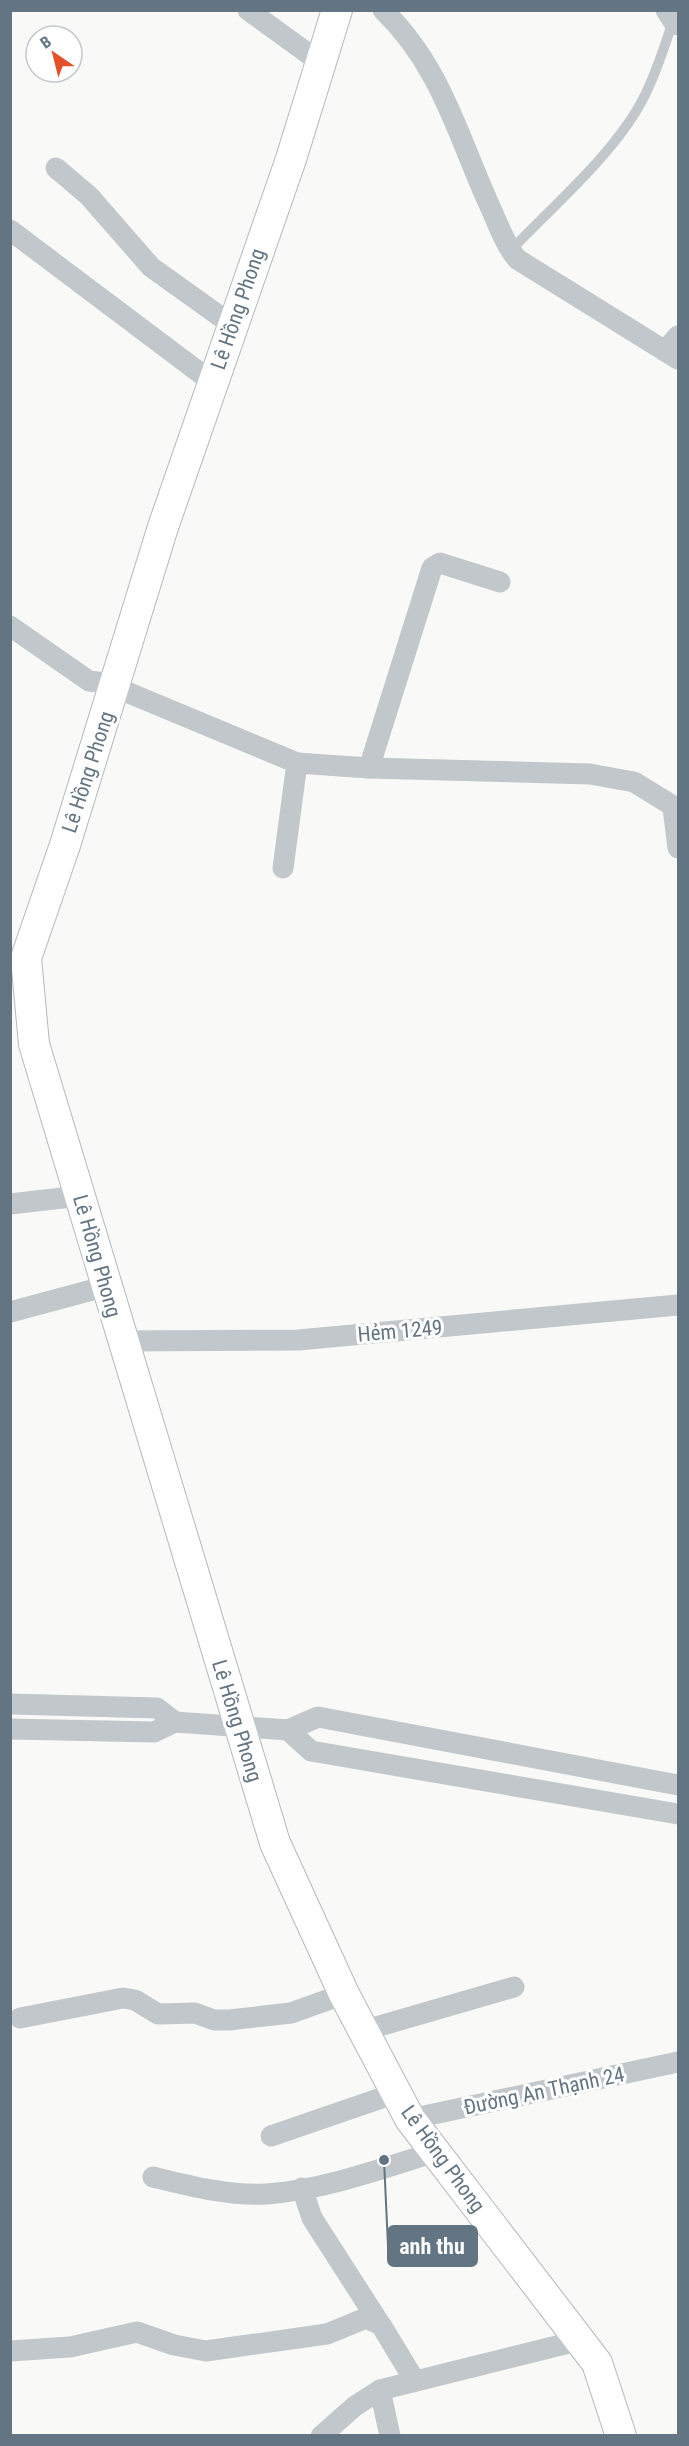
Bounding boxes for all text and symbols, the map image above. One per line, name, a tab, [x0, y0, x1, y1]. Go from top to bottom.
north arrow	[24, 24, 84, 84]
text: B	[37, 32, 55, 52]
street label: Lê Hồng Phong	[206, 245, 270, 373]
street label: Lê Hồng Phong	[57, 708, 119, 836]
street label: Lê Hồng Phong	[68, 1192, 126, 1320]
street label: Hẻm 1249	[357, 1315, 443, 1347]
street label: Lê Hồng Phong	[207, 1657, 267, 1785]
street label: Đường An Thạnh 24	[462, 2062, 626, 2120]
street label: Lê Hồng Phong	[396, 2101, 490, 2217]
callout: anh thu	[388, 2226, 477, 2266]
text: anh thu	[399, 2234, 465, 2259]

